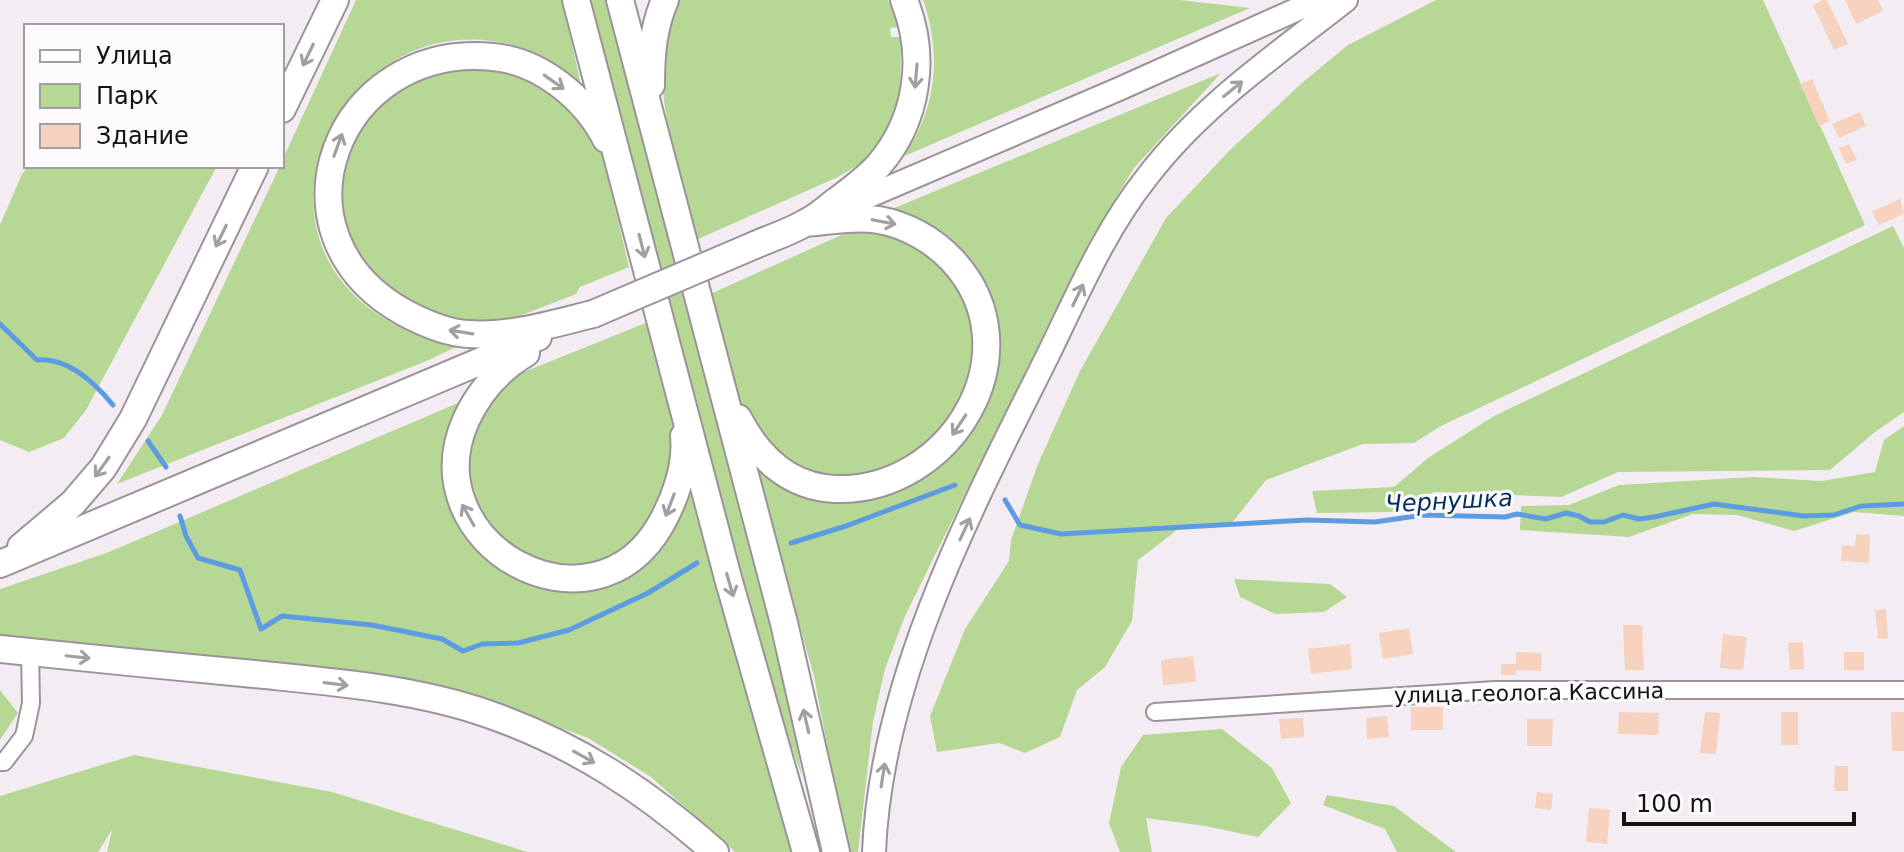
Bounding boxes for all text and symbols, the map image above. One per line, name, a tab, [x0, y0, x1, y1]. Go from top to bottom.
legend	[24, 24, 284, 168]
text: Улица	[96, 42, 173, 70]
one-way arrow	[300, 42, 315, 66]
one-way arrow	[908, 62, 923, 89]
one-way arrow	[543, 74, 565, 90]
one-way arrow	[1222, 81, 1243, 98]
text: Парк	[96, 82, 158, 110]
text: Здание	[96, 122, 189, 150]
one-way arrow	[332, 134, 346, 158]
one-way arrow	[871, 215, 896, 230]
one-way arrow	[213, 224, 228, 248]
one-way arrow	[635, 232, 650, 258]
one-way arrow	[1071, 283, 1086, 307]
one-way arrow	[449, 324, 475, 339]
one-way arrow	[951, 413, 967, 435]
one-way arrow	[94, 456, 110, 478]
water label: Чернушка	[1385, 484, 1513, 518]
one-way arrow	[662, 492, 676, 517]
one-way arrow	[460, 504, 476, 527]
one-way arrow	[958, 517, 973, 541]
one-way arrow	[724, 571, 739, 597]
one-way arrow	[64, 649, 91, 664]
one-way arrow	[323, 677, 348, 692]
street label: улица геолога Кассина	[1394, 678, 1664, 708]
one-way arrow	[798, 709, 813, 735]
one-way arrow	[571, 750, 595, 765]
one-way arrow	[876, 762, 891, 788]
scale bar	[1624, 776, 1854, 826]
text: 100 m	[1636, 790, 1713, 818]

